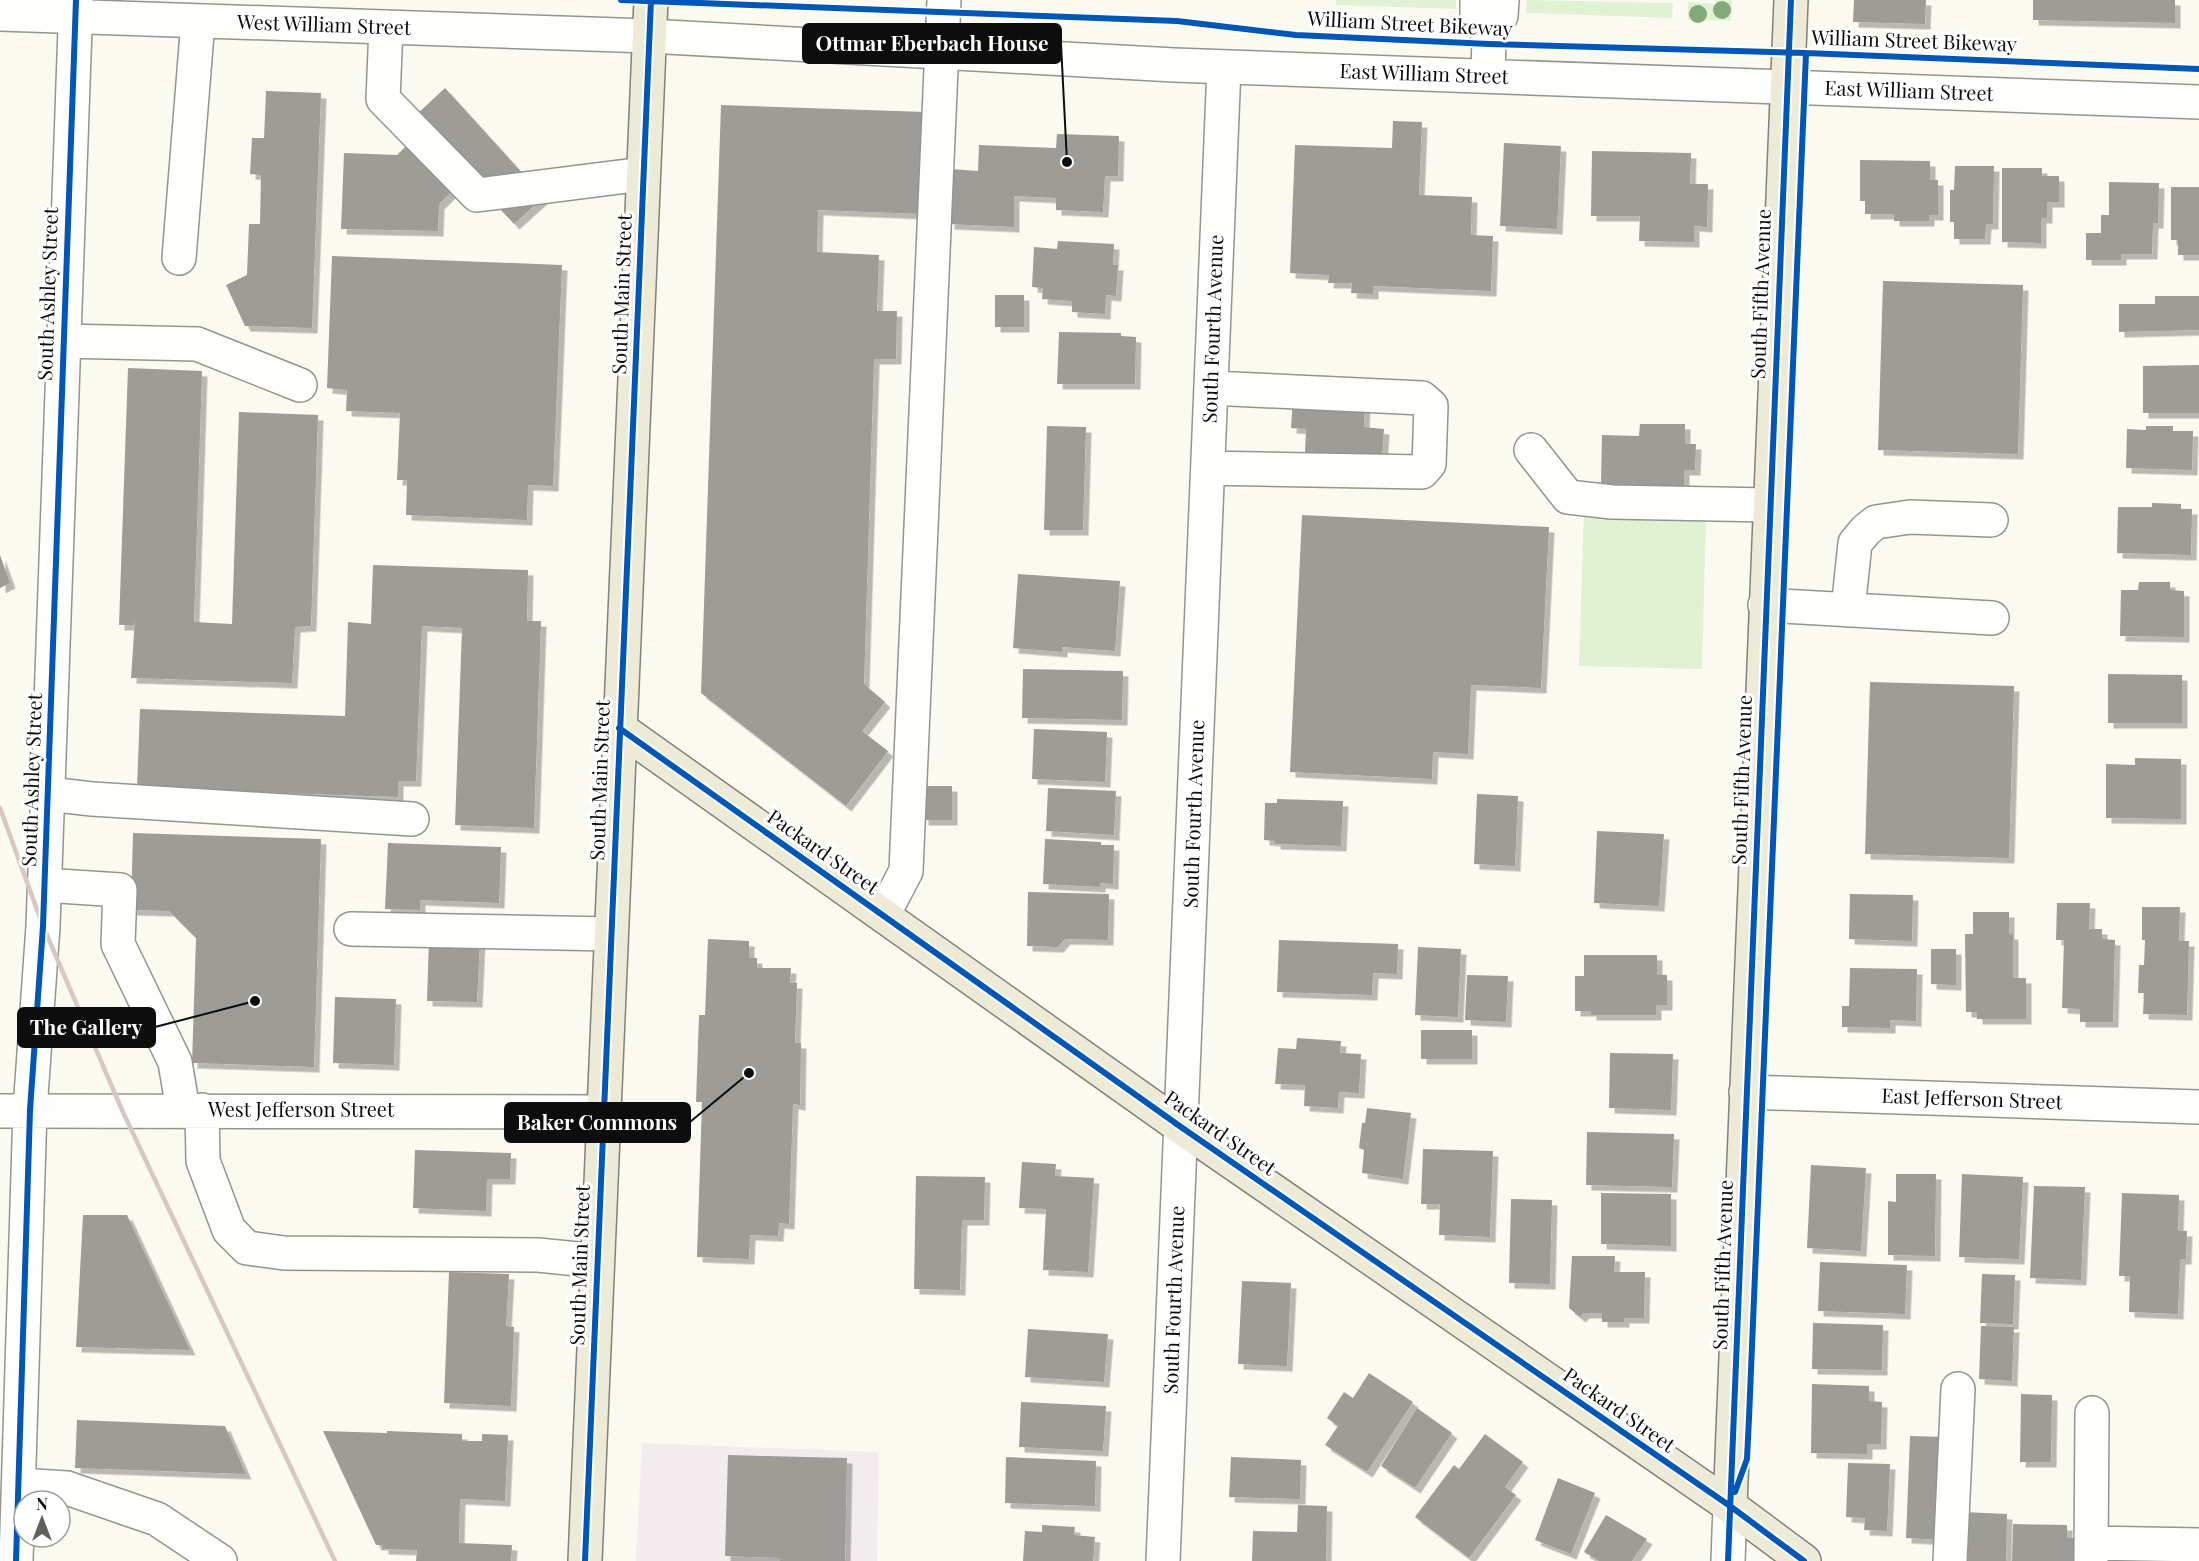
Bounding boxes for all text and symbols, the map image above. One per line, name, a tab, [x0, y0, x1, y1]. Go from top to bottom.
street label: William Street Bikeway	[1306, 4, 1514, 41]
street label: West William Street	[236, 7, 412, 40]
street label: William Street Bikeway	[1810, 22, 2017, 57]
callout: Ottmar Eberbach House	[803, 24, 1061, 63]
text: Ottmar Eberbach House	[816, 28, 1049, 56]
street label: East William Street	[1339, 56, 1510, 89]
street label: East William Street	[1824, 73, 1995, 106]
street label: South Ashley Street	[30, 206, 63, 381]
street label: South Fifth Avenue	[1743, 208, 1776, 379]
street label: South Main Street	[604, 212, 637, 375]
street label: South Fourth Avenue	[1195, 234, 1228, 424]
street label: South Ashley Street	[14, 692, 47, 867]
street label: South Fifth Avenue	[1724, 694, 1757, 865]
street label: South Main Street	[582, 698, 615, 861]
street label: South Fourth Avenue	[1176, 719, 1209, 909]
street label: Packard Street	[763, 802, 886, 900]
callout: The Gallery	[18, 1008, 155, 1047]
text: The Gallery	[30, 1012, 142, 1040]
street label: East Jefferson Street	[1881, 1081, 2064, 1114]
street label: Packard Street	[1160, 1083, 1283, 1181]
street label: West Jefferson Street	[207, 1095, 395, 1122]
callout: Baker Commons	[505, 1103, 690, 1142]
text: Baker Commons	[517, 1107, 677, 1135]
street label: South Fifth Avenue	[1705, 1179, 1738, 1350]
street label: South Main Street	[562, 1183, 595, 1346]
street label: South Fourth Avenue	[1156, 1205, 1189, 1395]
street label: Packard Street	[1559, 1360, 1682, 1458]
north arrow	[12, 1489, 72, 1549]
text: N	[36, 1493, 48, 1514]

